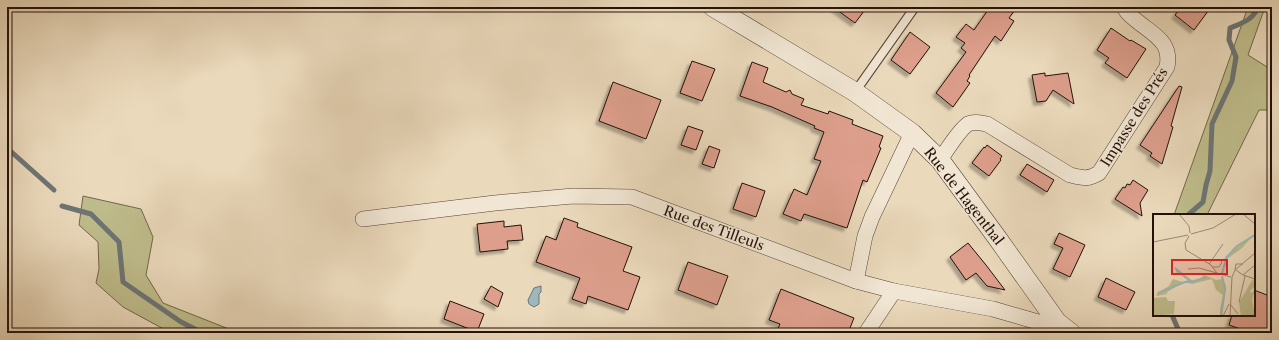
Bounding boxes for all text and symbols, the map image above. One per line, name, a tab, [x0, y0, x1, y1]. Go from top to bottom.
street label: Impasse des Prés	[1096, 64, 1172, 170]
street label: Rue de Hagenthal	[920, 144, 1008, 248]
street label: Rue des Tilleuls	[661, 201, 767, 255]
inset map	[1153, 214, 1255, 316]

